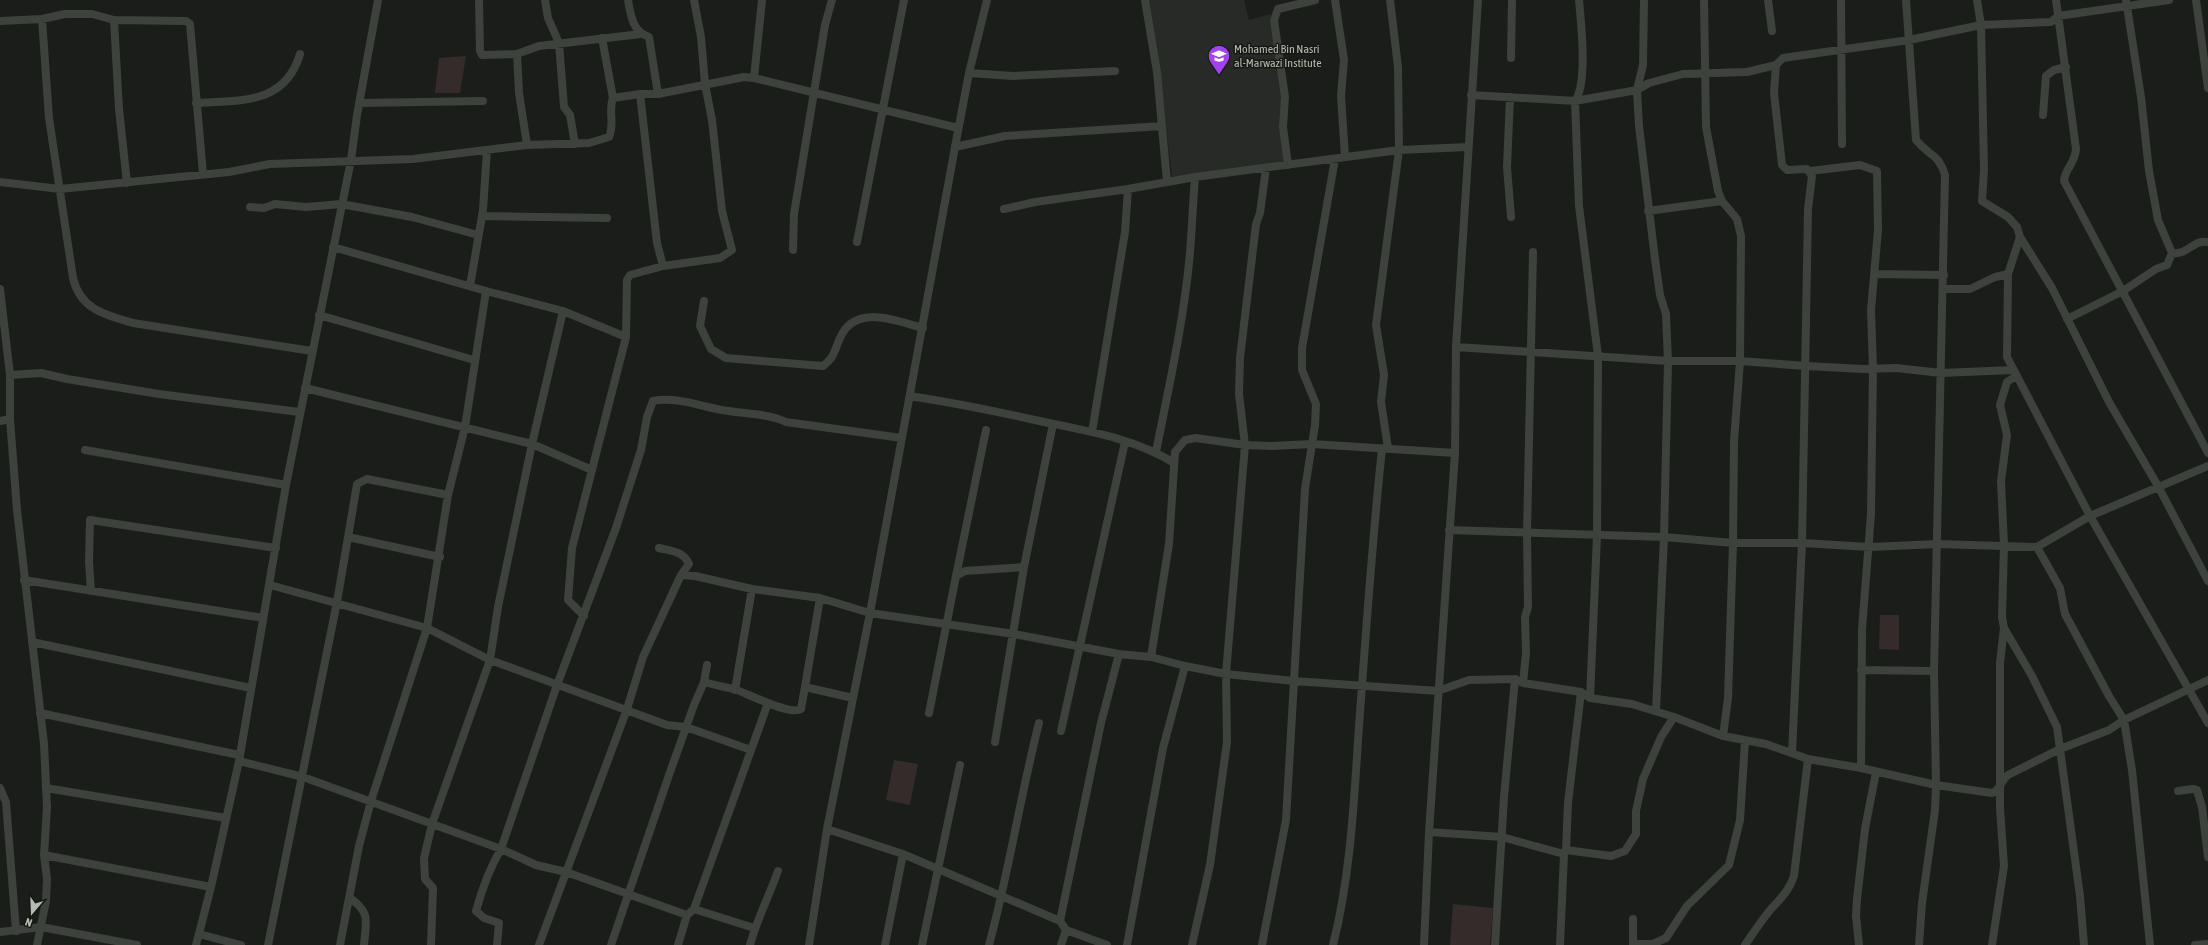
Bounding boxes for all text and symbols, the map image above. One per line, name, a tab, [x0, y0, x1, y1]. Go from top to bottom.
place label: Mohamed Bin Nasri al-Marwazi Institute	[1234, 42, 1322, 70]
school or university icon: Mohamed Bin Nasri al-Marwazi Institute	[1206, 43, 1232, 76]
north arrow	[12, 893, 52, 933]
text: N	[24, 916, 34, 929]

